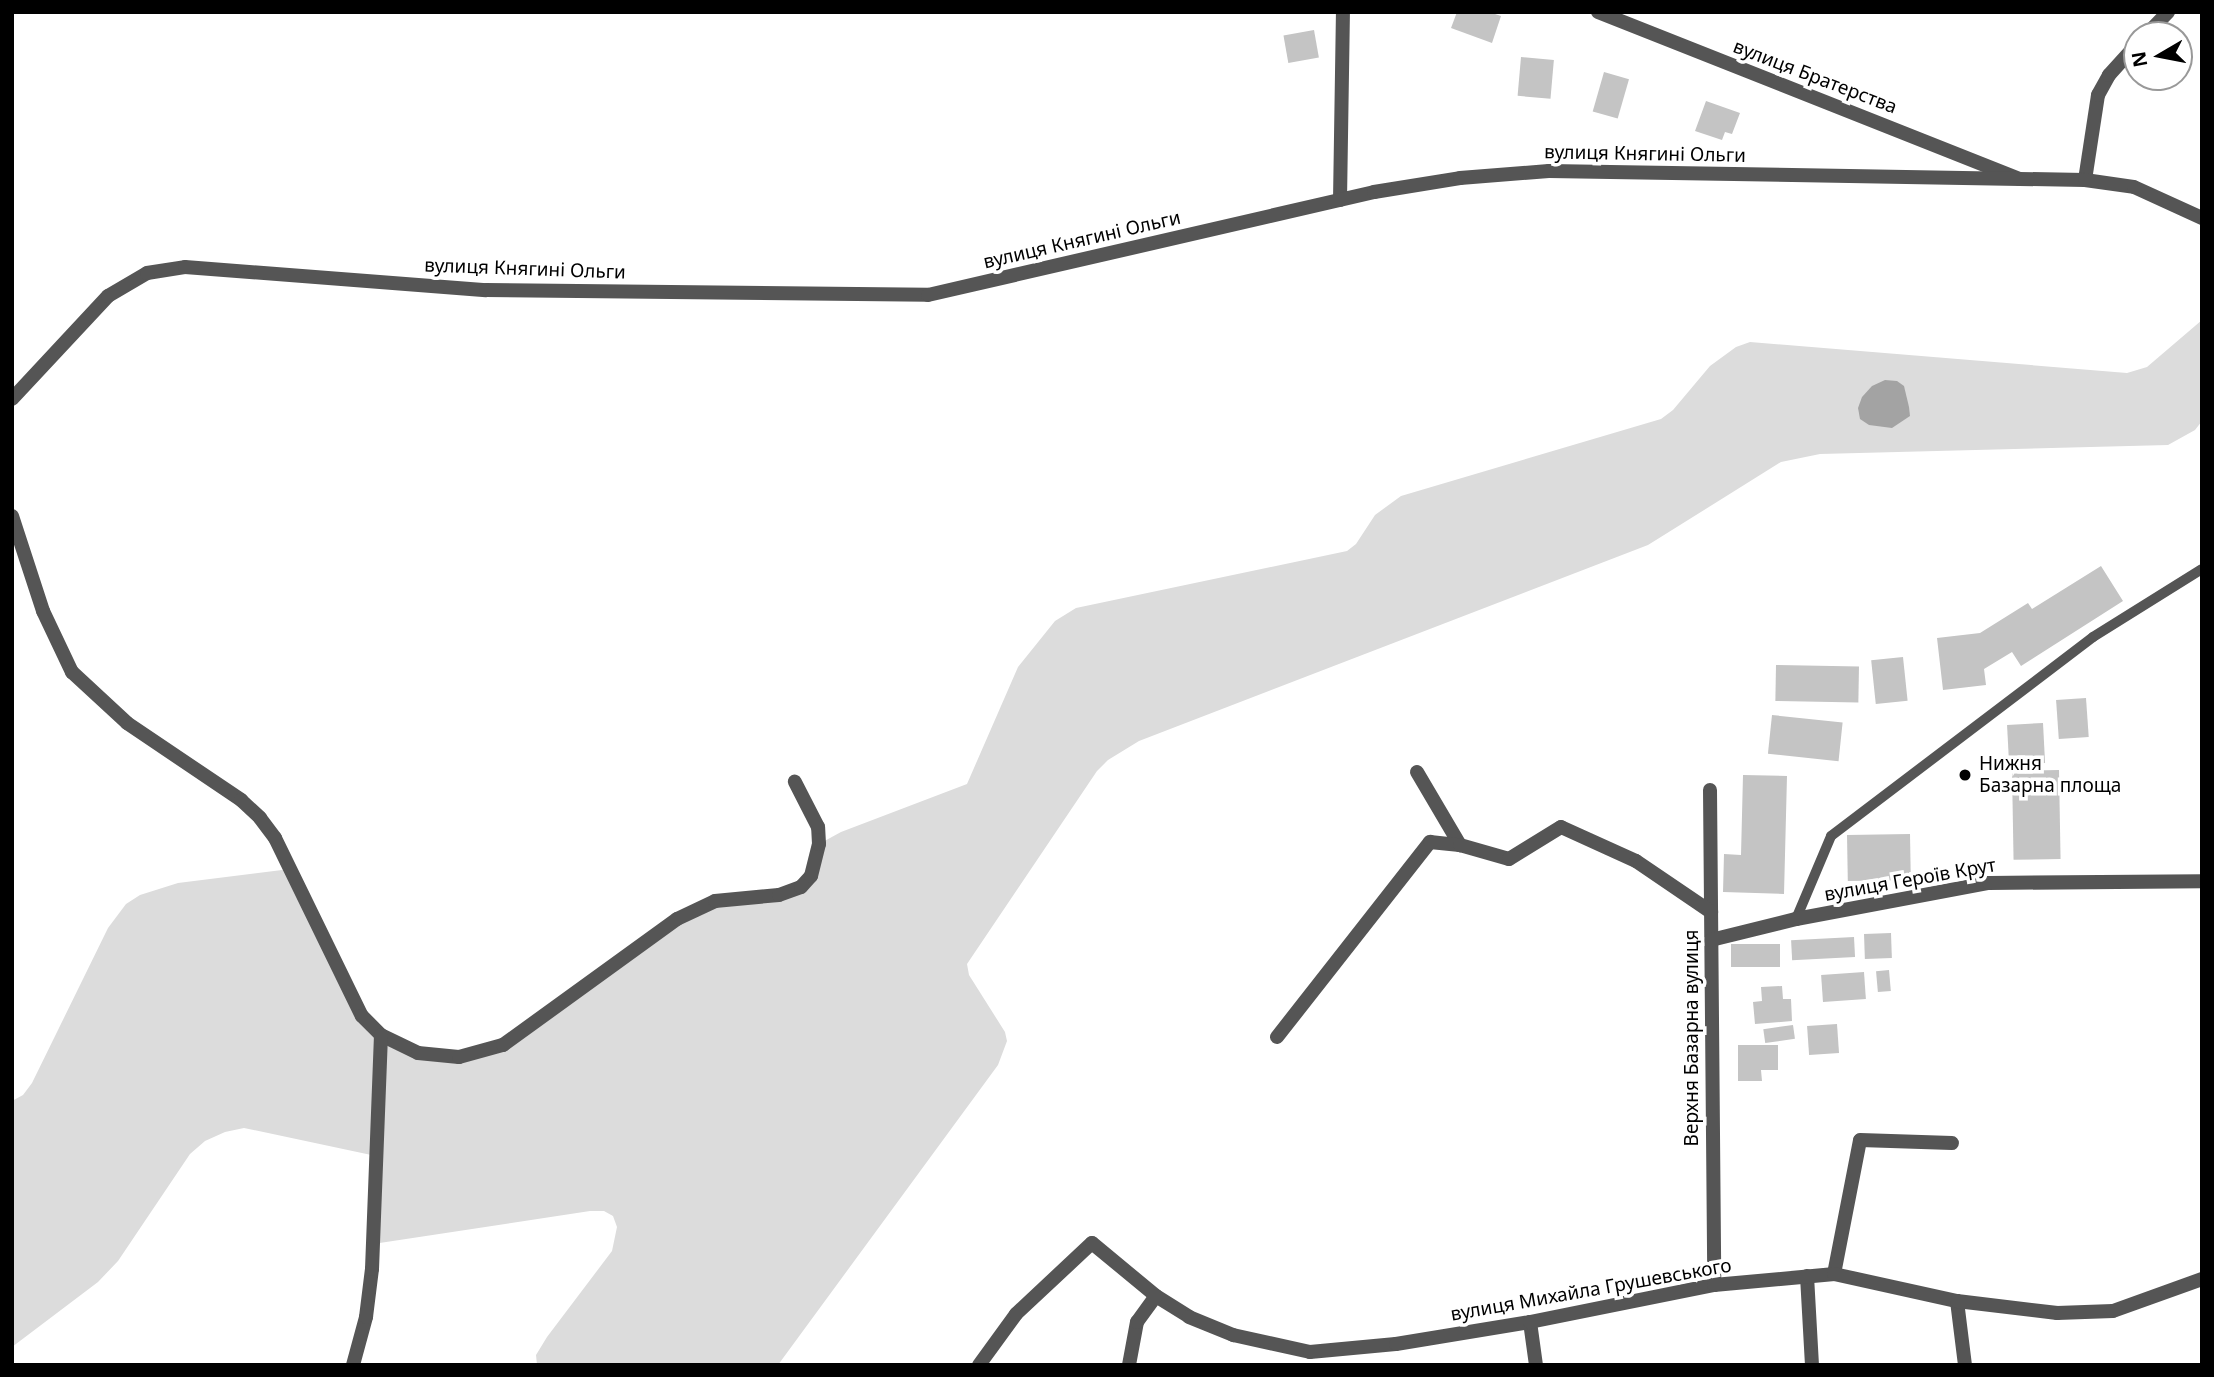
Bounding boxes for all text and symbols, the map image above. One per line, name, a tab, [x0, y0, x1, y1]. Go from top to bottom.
north arrow	[2123, 21, 2193, 91]
street label: вулиця Братерства	[1730, 35, 1900, 119]
text: N	[2125, 49, 2153, 69]
street label: вулиця Княгині Ольги	[1544, 141, 1746, 167]
street label: вулиця Княгині Ольги	[981, 206, 1183, 274]
street label: вулиця Княгині Ольги	[424, 254, 626, 284]
place label: Нижня Базарна площа	[1979, 753, 2121, 797]
marker: Нижня Базарна площа	[1957, 767, 1973, 783]
street label: вулиця Героїв Крут	[1822, 854, 1998, 906]
street label: Верхня Базарна вулиця	[1681, 930, 1703, 1146]
street label: вулиця Михайла Грушевського	[1449, 1254, 1733, 1326]

